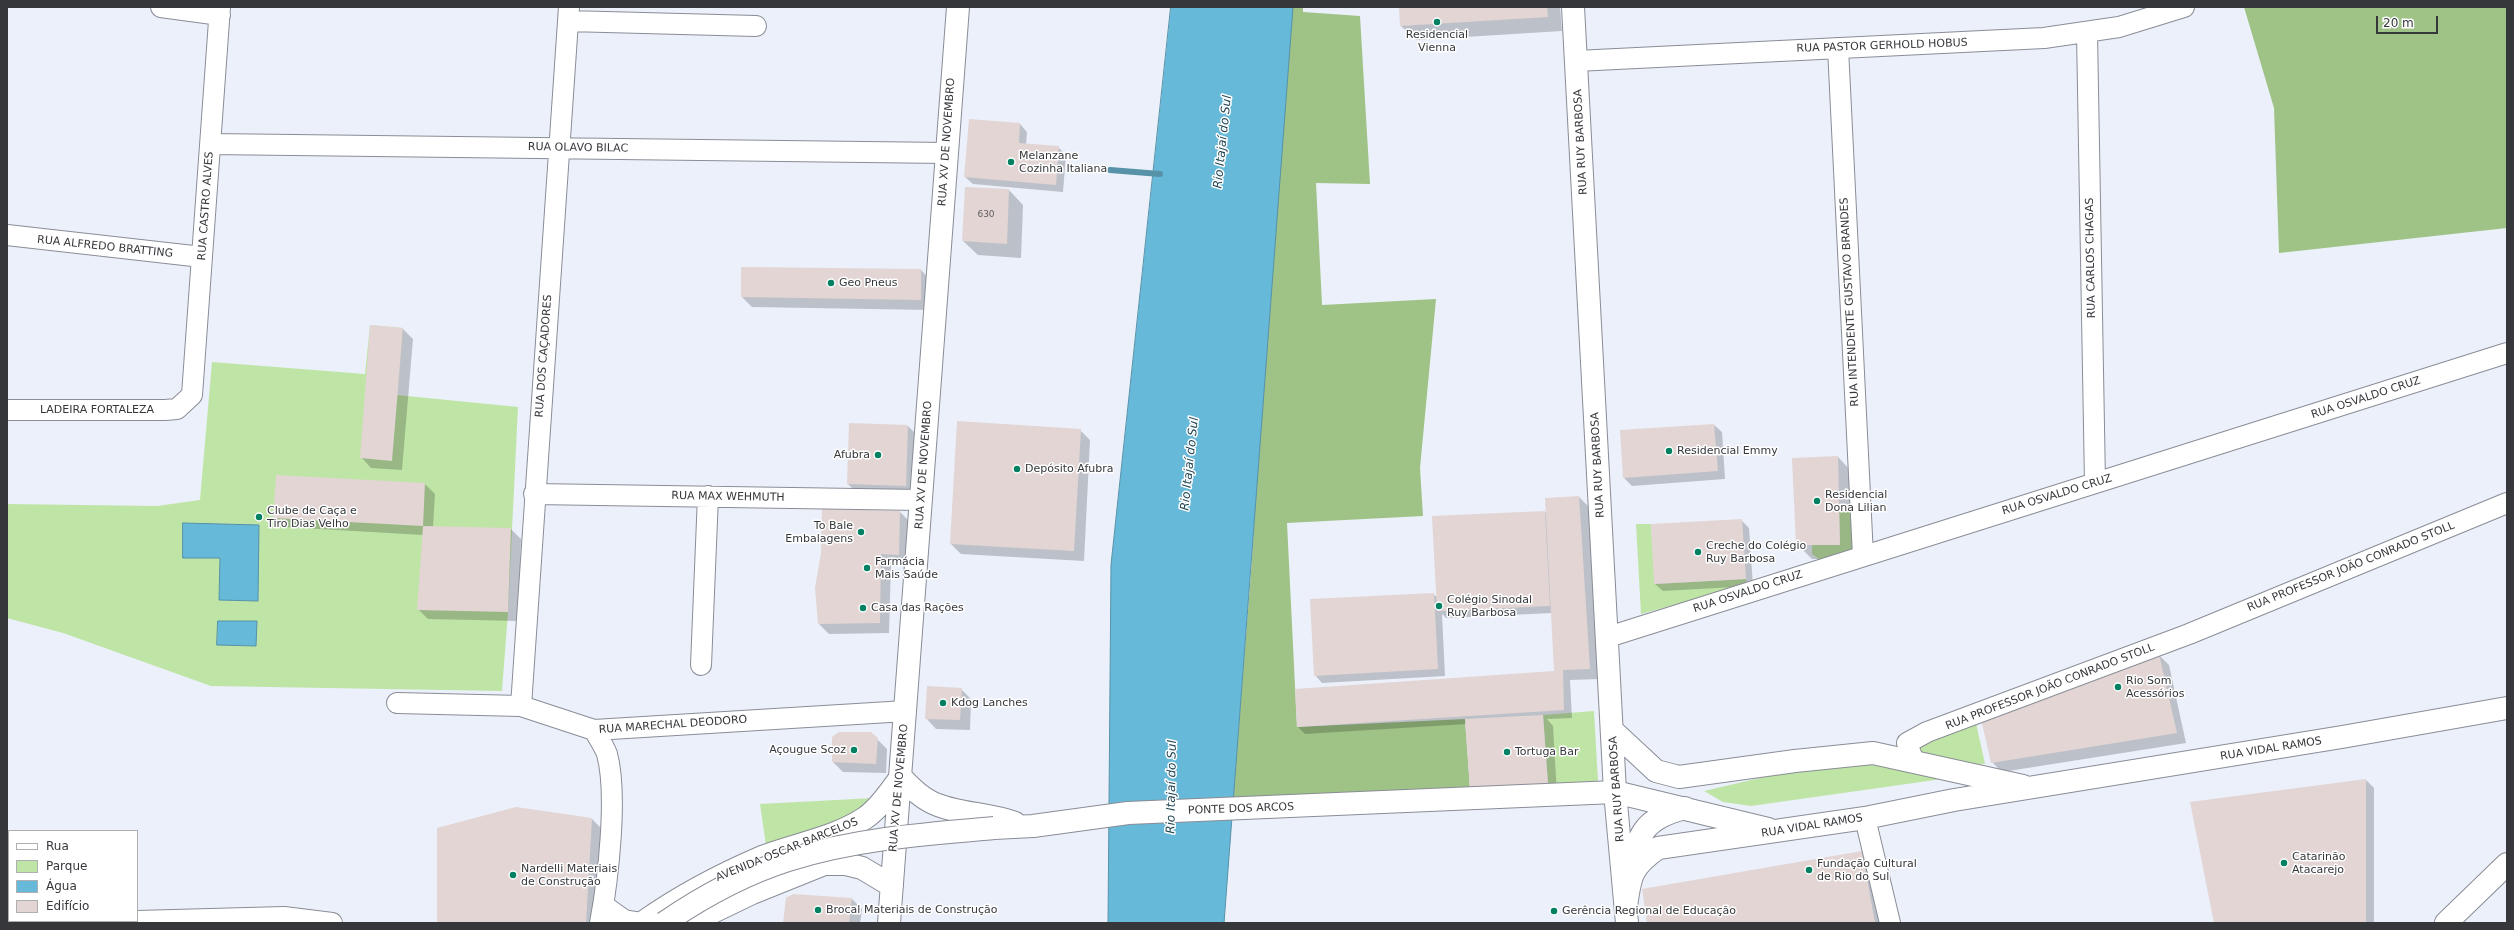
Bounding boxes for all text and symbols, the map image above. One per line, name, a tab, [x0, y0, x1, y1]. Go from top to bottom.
scale bar	[2378, 8, 2440, 34]
text: 20 m	[2383, 16, 2414, 30]
marker: Residencial Vienna	[1432, 17, 1442, 27]
place label: Residencial Vienna	[1406, 28, 1468, 54]
street label: RUA PASTOR GERHOLD HOBUS	[1796, 36, 1968, 56]
street label: RUA XV DE NOVEMBRO	[936, 77, 958, 207]
street label: RUA RUY BARBOSA	[1572, 89, 1590, 195]
water label: Rio Itajaí do Sul	[1211, 95, 1235, 189]
street label: RUA OLAVO BILAC	[528, 141, 628, 155]
place label: Melanzane Cozinha Italiana	[1019, 149, 1107, 175]
street label: RUA CASTRO ALVES	[196, 151, 216, 261]
marker: Melanzane Cozinha Italiana	[1006, 157, 1016, 167]
street label: RUA INTENDENTE GUSTAVO BRANDES	[1838, 197, 1862, 407]
street label: RUA CARLOS CHAGAS	[2083, 198, 2099, 318]
house number: 630	[977, 210, 995, 220]
street label: RUA ALFREDO BRATTING	[36, 233, 174, 261]
place label: Geo Pneus	[839, 276, 897, 290]
marker: Geo Pneus	[826, 278, 836, 288]
street label: RUA DOS CAÇADORES	[533, 294, 555, 418]
street label: RUA OSVALDO CRUZ	[2310, 374, 2422, 422]
street label: RUA XV DE NOVEMBRO	[913, 400, 935, 530]
street label: LADEIRA FORTALEZA	[40, 403, 154, 417]
street label: RUA RUY BARBOSA	[1589, 412, 1607, 518]
water label: Rio Itajaí do Sul	[1178, 417, 1202, 511]
place label: Residencial Emmy	[1677, 444, 1778, 458]
marker: Residencial Emmy	[1664, 446, 1674, 456]
place label: Afubra	[834, 448, 870, 462]
marker: Afubra	[873, 450, 883, 460]
place label: Depósito Afubra	[1025, 462, 1113, 476]
marker: Depósito Afubra	[1012, 464, 1022, 474]
street label: RUA OSVALDO CRUZ	[2000, 472, 2114, 518]
place label: Residencial Dona Lilian	[1825, 488, 1887, 514]
street label: RUA MAX WEHMUTH	[671, 489, 785, 505]
marker: Residencial Dona Lilian	[1812, 496, 1822, 506]
place label: Clube de Caça e Tiro Dias Velho	[267, 504, 357, 530]
marker: Clube de Caça e Tiro Dias Velho	[254, 512, 264, 522]
place label: To Bale Embalagens	[785, 519, 853, 545]
street label: RUA PROFESSOR JOÃO CONRADO STOLL	[2245, 519, 2457, 615]
marker: To Bale Embalagens	[856, 527, 866, 537]
place label: Creche do Colégio Ruy Barbosa	[1706, 539, 1806, 565]
marker: Creche do Colégio Ruy Barbosa	[1693, 547, 1703, 557]
place label: Farmácia Mais Saúde	[875, 555, 938, 581]
marker: Farmácia Mais Saúde	[862, 563, 872, 573]
street label: RUA OSVALDO CRUZ	[1692, 568, 1804, 616]
place label: Colégio Sinodal Ruy Barbosa	[1447, 593, 1532, 619]
place label: Casa das Rações	[871, 601, 964, 615]
marker: Colégio Sinodal Ruy Barbosa	[1434, 601, 1444, 611]
marker: Casa das Rações	[858, 603, 868, 613]
street label: RUA PROFESSOR JOÃO CONRADO STOLL	[1944, 641, 2156, 733]
place label: Rio Som Acessórios	[2126, 674, 2184, 700]
marker: Rio Som Acessórios	[2113, 682, 2123, 692]
place label: Kdog Lanches	[951, 696, 1028, 710]
marker: Kdog Lanches	[938, 698, 948, 708]
street label: RUA MARECHAL DEODORO	[598, 713, 748, 737]
street label: RUA XV DE NOVEMBRO	[887, 723, 911, 853]
street label: RUA VIDAL RAMOS	[2219, 734, 2323, 764]
street label: RUA RUY BARBOSA	[1607, 736, 1627, 842]
water label: Rio Itajaí do Sul	[1164, 740, 1180, 834]
place label: Açougue Scoz	[769, 743, 846, 757]
marker: Açougue Scoz	[849, 745, 859, 755]
place label: Tortuga Bar	[1515, 745, 1578, 759]
marker: Tortuga Bar	[1502, 747, 1512, 757]
street label: PONTE DOS ARCOS	[1188, 801, 1294, 817]
street label: RUA VIDAL RAMOS	[1760, 811, 1864, 841]
street label: AVENIDA OSCAR BARCELOS	[714, 815, 860, 885]
legend	[8, 830, 138, 922]
text: Rua	[46, 839, 69, 853]
place label: Catarinão Atacarejo	[2292, 850, 2345, 876]
place label: Fundação Cultural de Rio do Sul	[1817, 857, 1917, 883]
marker: Catarinão Atacarejo	[2279, 858, 2289, 868]
text: Parque	[46, 859, 87, 873]
place label: Nardelli Materiais de Construção	[521, 862, 617, 888]
marker: Fundação Cultural de Rio do Sul	[1804, 865, 1814, 875]
marker: Nardelli Materiais de Construção	[508, 870, 518, 880]
text: Água	[46, 879, 77, 893]
text: Edifício	[46, 899, 89, 913]
place label: Brocal Materiais de Construção	[826, 903, 997, 917]
place label: Gerência Regional de Educação	[1562, 904, 1736, 918]
marker: Brocal Materiais de Construção	[813, 905, 823, 915]
marker: Gerência Regional de Educação	[1549, 906, 1559, 916]

